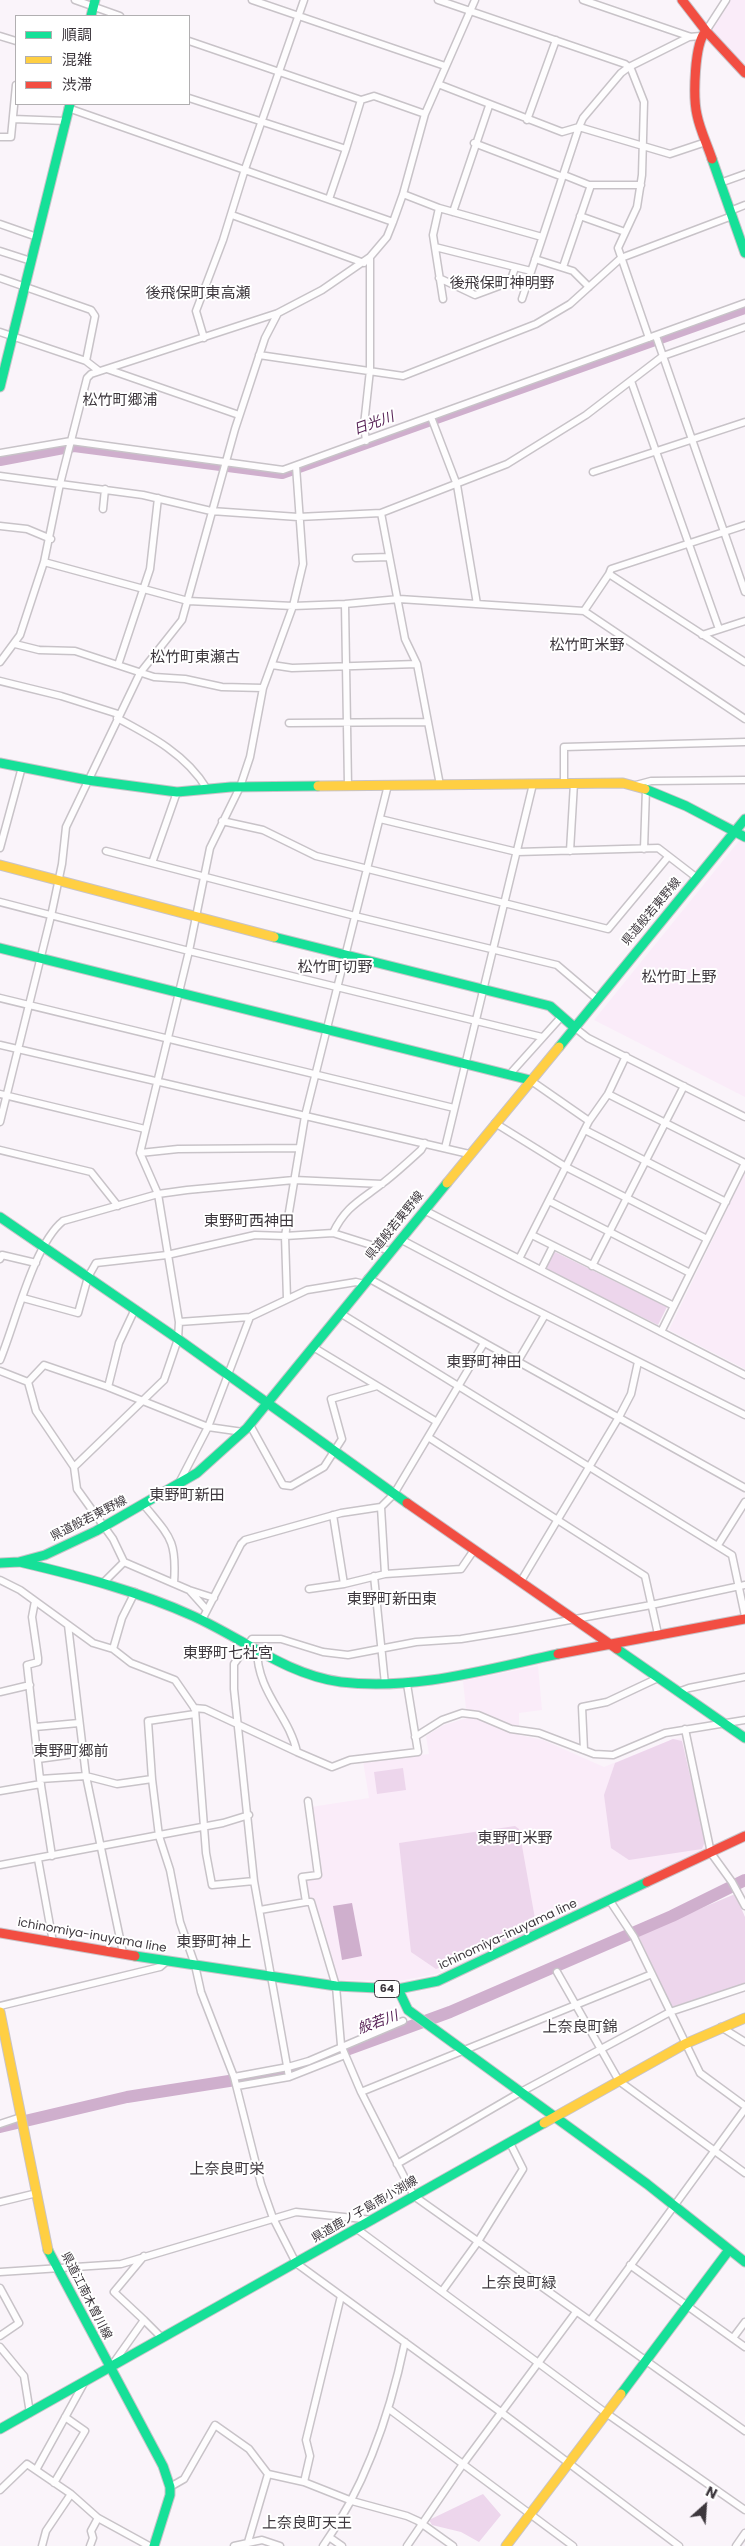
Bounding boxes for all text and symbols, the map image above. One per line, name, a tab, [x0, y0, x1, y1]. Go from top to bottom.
legend	[15, 15, 190, 105]
text: 順調	[62, 24, 92, 45]
text: 混雑	[62, 49, 92, 70]
text: 渋滞	[62, 74, 92, 95]
district label: 後飛保町神明野	[450, 275, 554, 293]
district label: 後飛保町東高瀬	[146, 285, 250, 303]
district label: 松竹町郷浦	[83, 392, 157, 410]
water label: 日光川	[351, 409, 397, 439]
district label: 松竹町米野	[550, 637, 624, 655]
district label: 松竹町東瀬古	[150, 649, 240, 667]
street label: 県道般若東野線	[619, 875, 685, 949]
district label: 松竹町切野	[298, 959, 372, 977]
district label: 松竹町上野	[642, 969, 716, 987]
street label: 県道般若東野線	[363, 1189, 427, 1263]
district label: 東野町西神田	[204, 1213, 294, 1231]
district label: 東野町神田	[447, 1354, 521, 1372]
district label: 東野町新田	[150, 1487, 224, 1505]
street label: 県道般若東野線	[48, 1494, 130, 1544]
district label: 東野町新田東	[347, 1591, 437, 1609]
district label: 東野町七社宮	[183, 1645, 273, 1663]
district label: 東野町郷前	[34, 1743, 108, 1761]
district label: 東野町米野	[478, 1830, 552, 1848]
street label: ichinomiya-inuyama line	[437, 1897, 579, 1973]
street label: ichinomiya-inuyama line	[16, 1916, 168, 1956]
district label: 東野町神上	[177, 1934, 251, 1952]
road number: 64	[374, 1980, 400, 1998]
water label: 般若川	[355, 2008, 401, 2038]
district label: 上奈良町錦	[543, 2019, 617, 2037]
district label: 上奈良町栄	[190, 2161, 264, 2179]
street label: 県道鹿ノ子島南小渕線	[309, 2174, 421, 2246]
street label: 県道江南木曽川線	[58, 2250, 114, 2342]
district label: 上奈良町緑	[482, 2275, 556, 2293]
north arrow	[680, 2481, 730, 2531]
text: N	[702, 2481, 721, 2504]
district label: 上奈良町天王	[262, 2515, 352, 2533]

